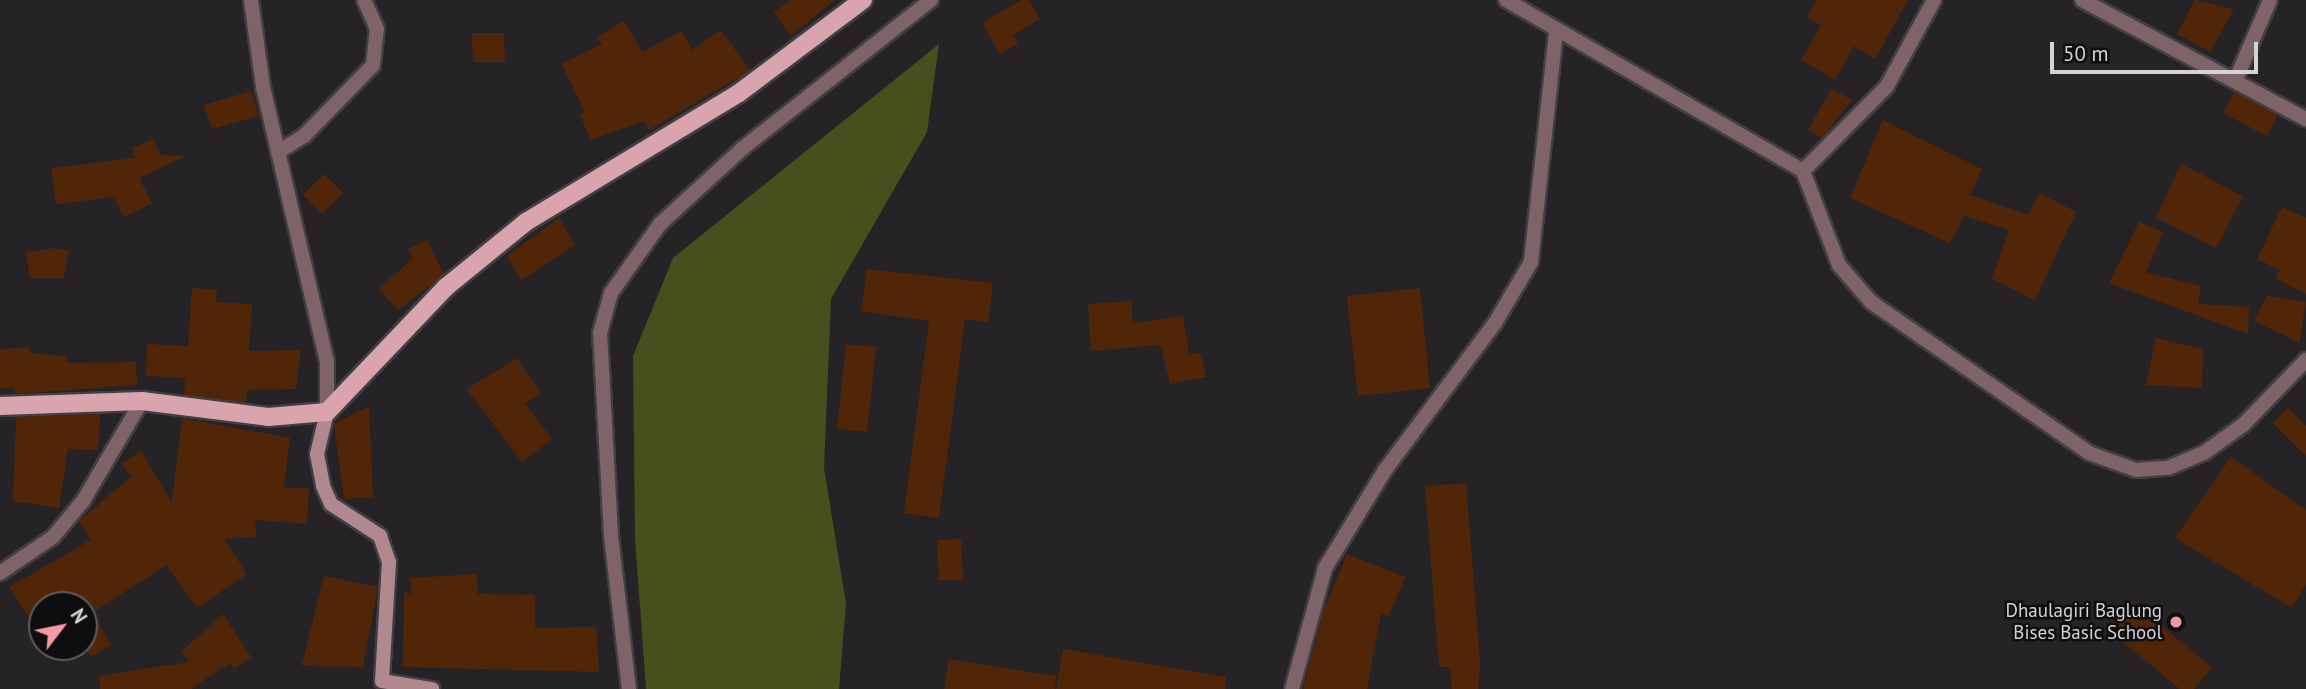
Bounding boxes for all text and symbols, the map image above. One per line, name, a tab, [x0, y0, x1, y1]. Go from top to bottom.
scale bar	[2054, 28, 2262, 72]
text: 50 m	[2063, 40, 2109, 67]
north arrow	[28, 591, 98, 661]
place label: Dhaulagiri Baglung Bises Basic School	[2006, 600, 2162, 644]
text: N	[66, 604, 93, 628]
marker: Dhaulagiri Baglung Bises Basic School	[2168, 614, 2184, 630]

